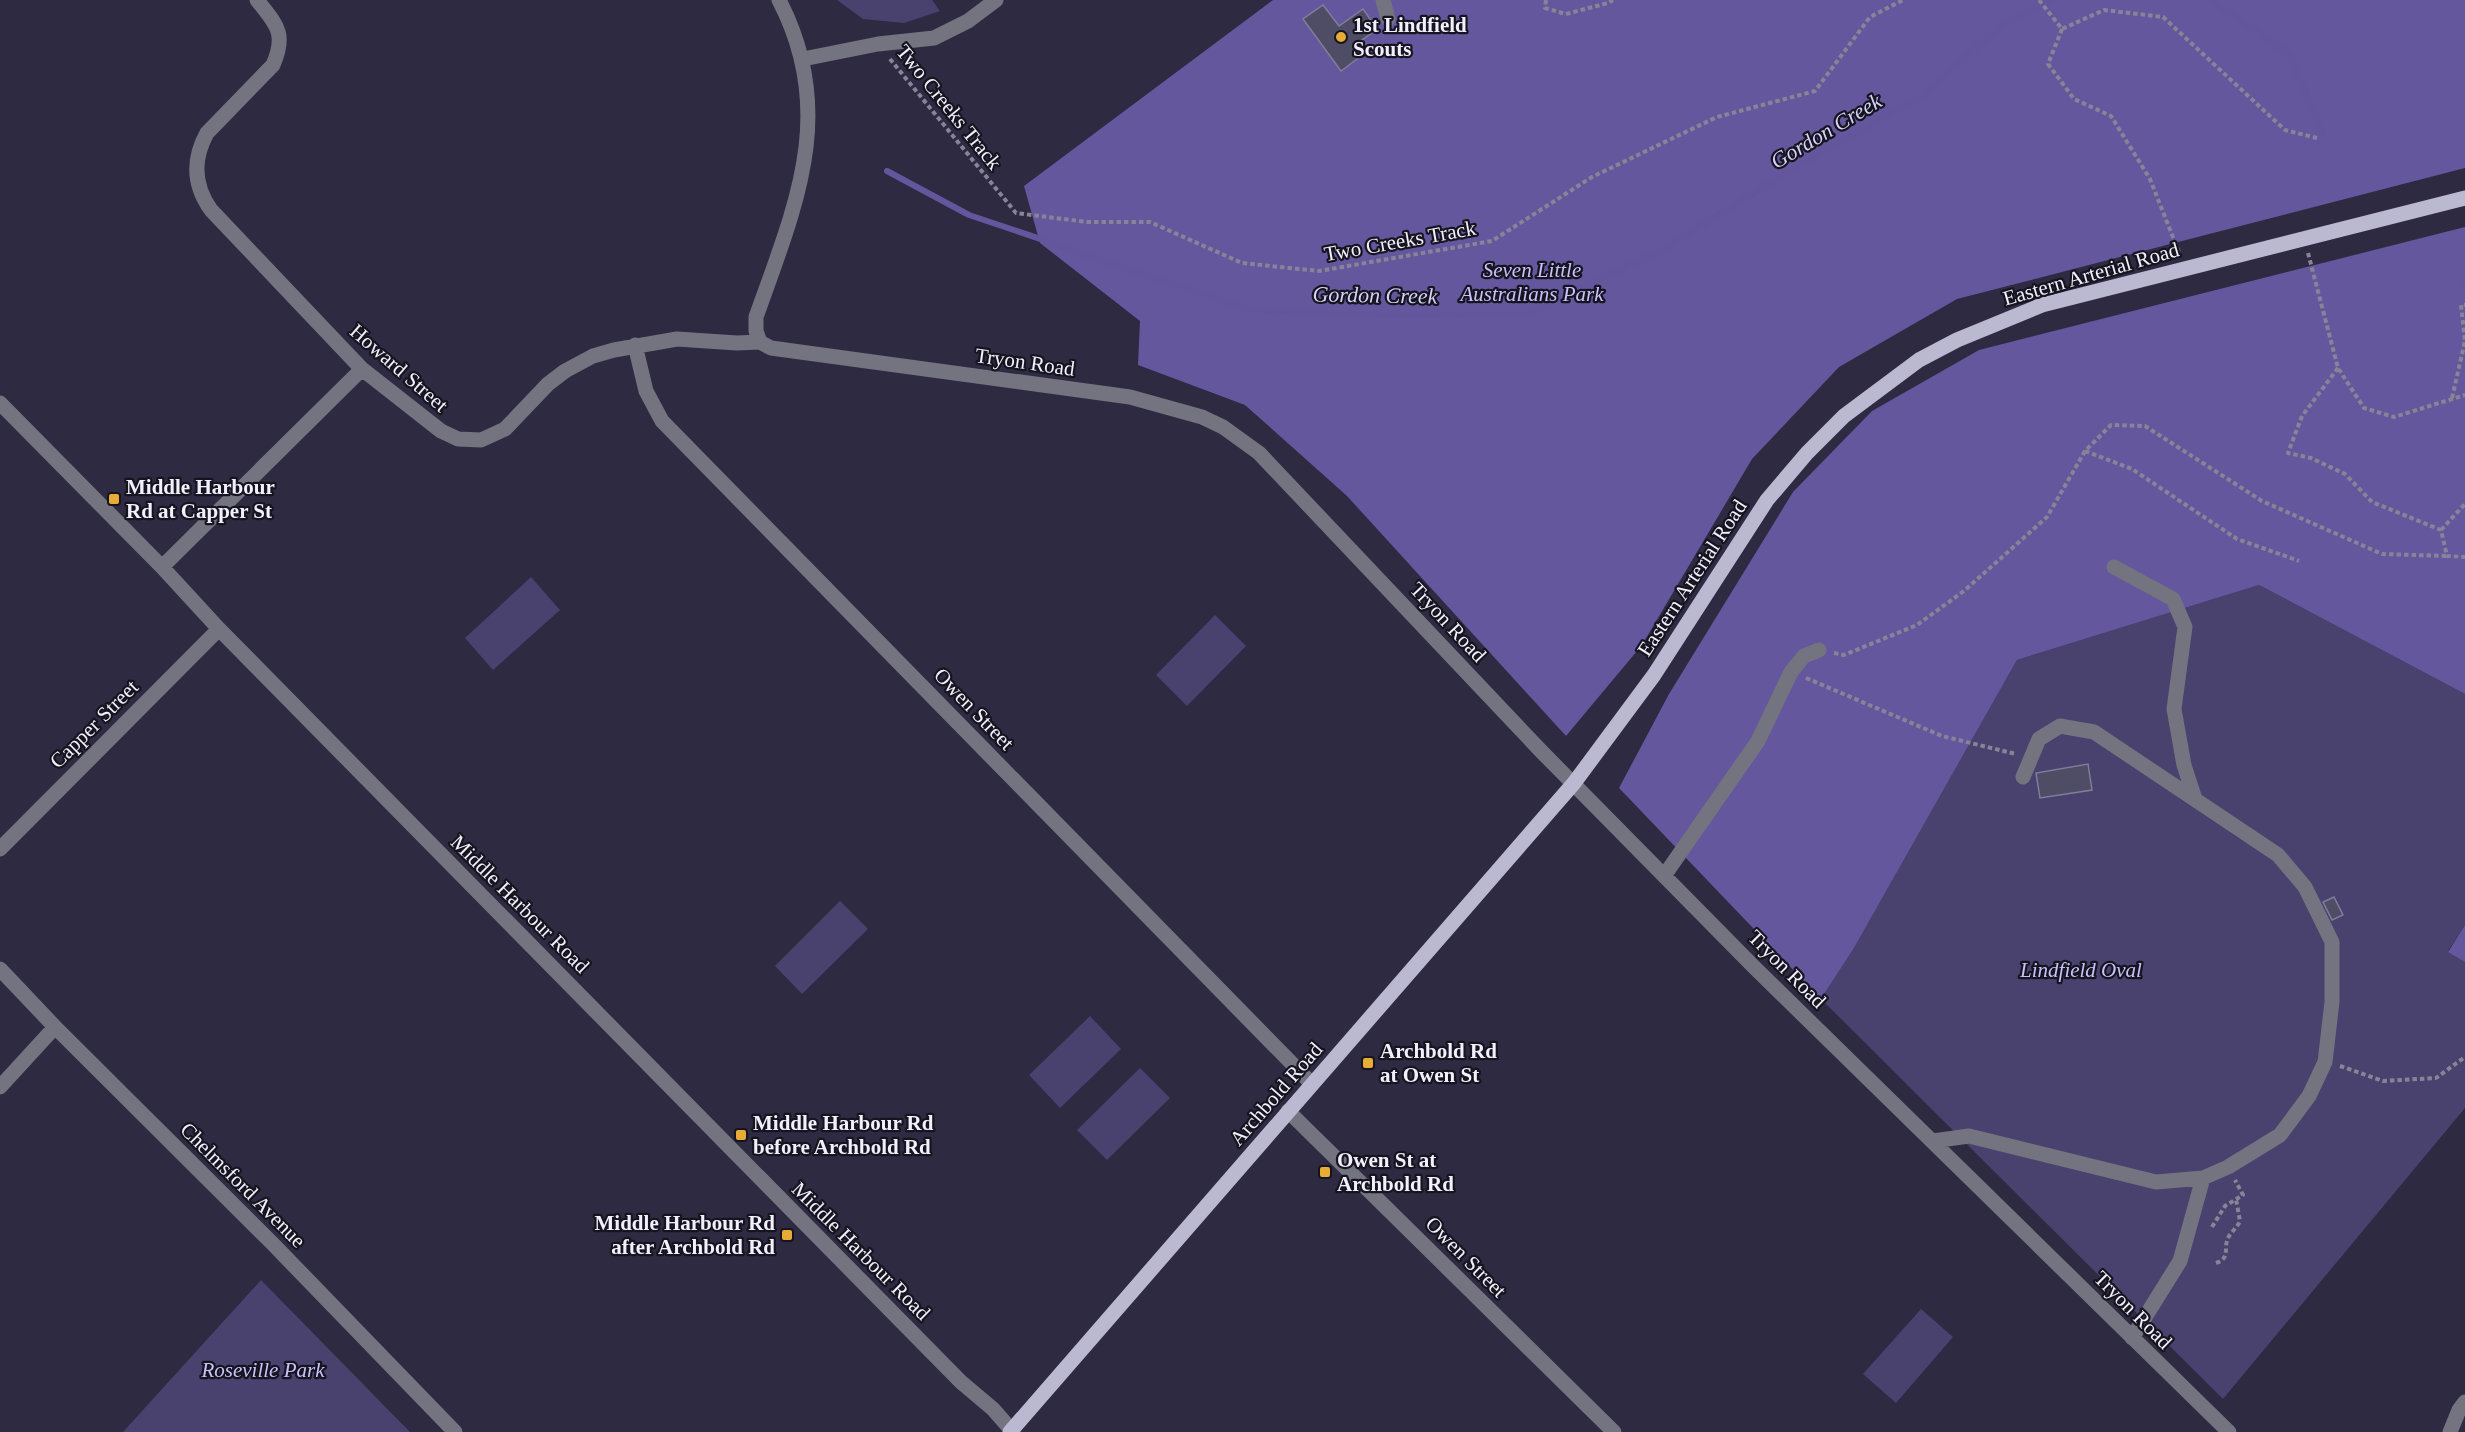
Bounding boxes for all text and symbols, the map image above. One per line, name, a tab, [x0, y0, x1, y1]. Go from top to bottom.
place label: 1st Lindfield Scouts	[1353, 13, 1467, 61]
marker: 1st Lindfield Scouts	[1334, 30, 1348, 44]
street label: Two Creeks Track	[891, 40, 1007, 175]
water label: Gordon Creek	[1766, 88, 1887, 174]
street label: Two Creeks Track	[1322, 216, 1478, 266]
street label: Eastern Arterial Road	[2000, 237, 2182, 311]
park label: Seven Little Australians Park	[1459, 258, 1604, 306]
water label: Gordon Creek	[1312, 281, 1439, 309]
street label: Howard Street	[345, 319, 453, 417]
street label: Tryon Road	[974, 343, 1077, 381]
place label: Middle Harbour Rd at Capper St	[126, 475, 275, 523]
marker: Middle Harbour Rd at Capper St	[107, 492, 121, 506]
street label: Eastern Arterial Road	[1632, 495, 1752, 661]
street label: Tryon Road	[1405, 577, 1491, 667]
street label: Owen Street	[929, 663, 1019, 755]
street label: Capper Street	[45, 675, 143, 773]
street label: Middle Harbour Road	[446, 830, 594, 978]
street label: Tryon Road	[1743, 925, 1831, 1013]
park label: Lindfield Oval	[2019, 958, 2142, 982]
street label: Archbold Road	[1225, 1037, 1328, 1151]
place label: Archbold Rd at Owen St	[1380, 1039, 1497, 1087]
marker: Archbold Rd at Owen St	[1361, 1056, 1375, 1070]
place label: Middle Harbour Rd before Archbold Rd	[753, 1111, 934, 1159]
street label: Chelmsford Avenue	[175, 1117, 311, 1253]
marker: Middle Harbour Rd before Archbold Rd	[734, 1128, 748, 1142]
place label: Owen St at Archbold Rd	[1337, 1148, 1454, 1196]
marker: Owen St at Archbold Rd	[1318, 1165, 1332, 1179]
street label: Middle Harbour Road	[787, 1177, 935, 1325]
place label: Middle Harbour Rd after Archbold Rd	[595, 1211, 775, 1259]
street label: Owen Street	[1421, 1212, 1512, 1303]
marker: Middle Harbour Rd after Archbold Rd	[780, 1228, 794, 1242]
street label: Tryon Road	[2089, 1266, 2177, 1354]
park label: Roseville Park	[200, 1358, 325, 1382]

